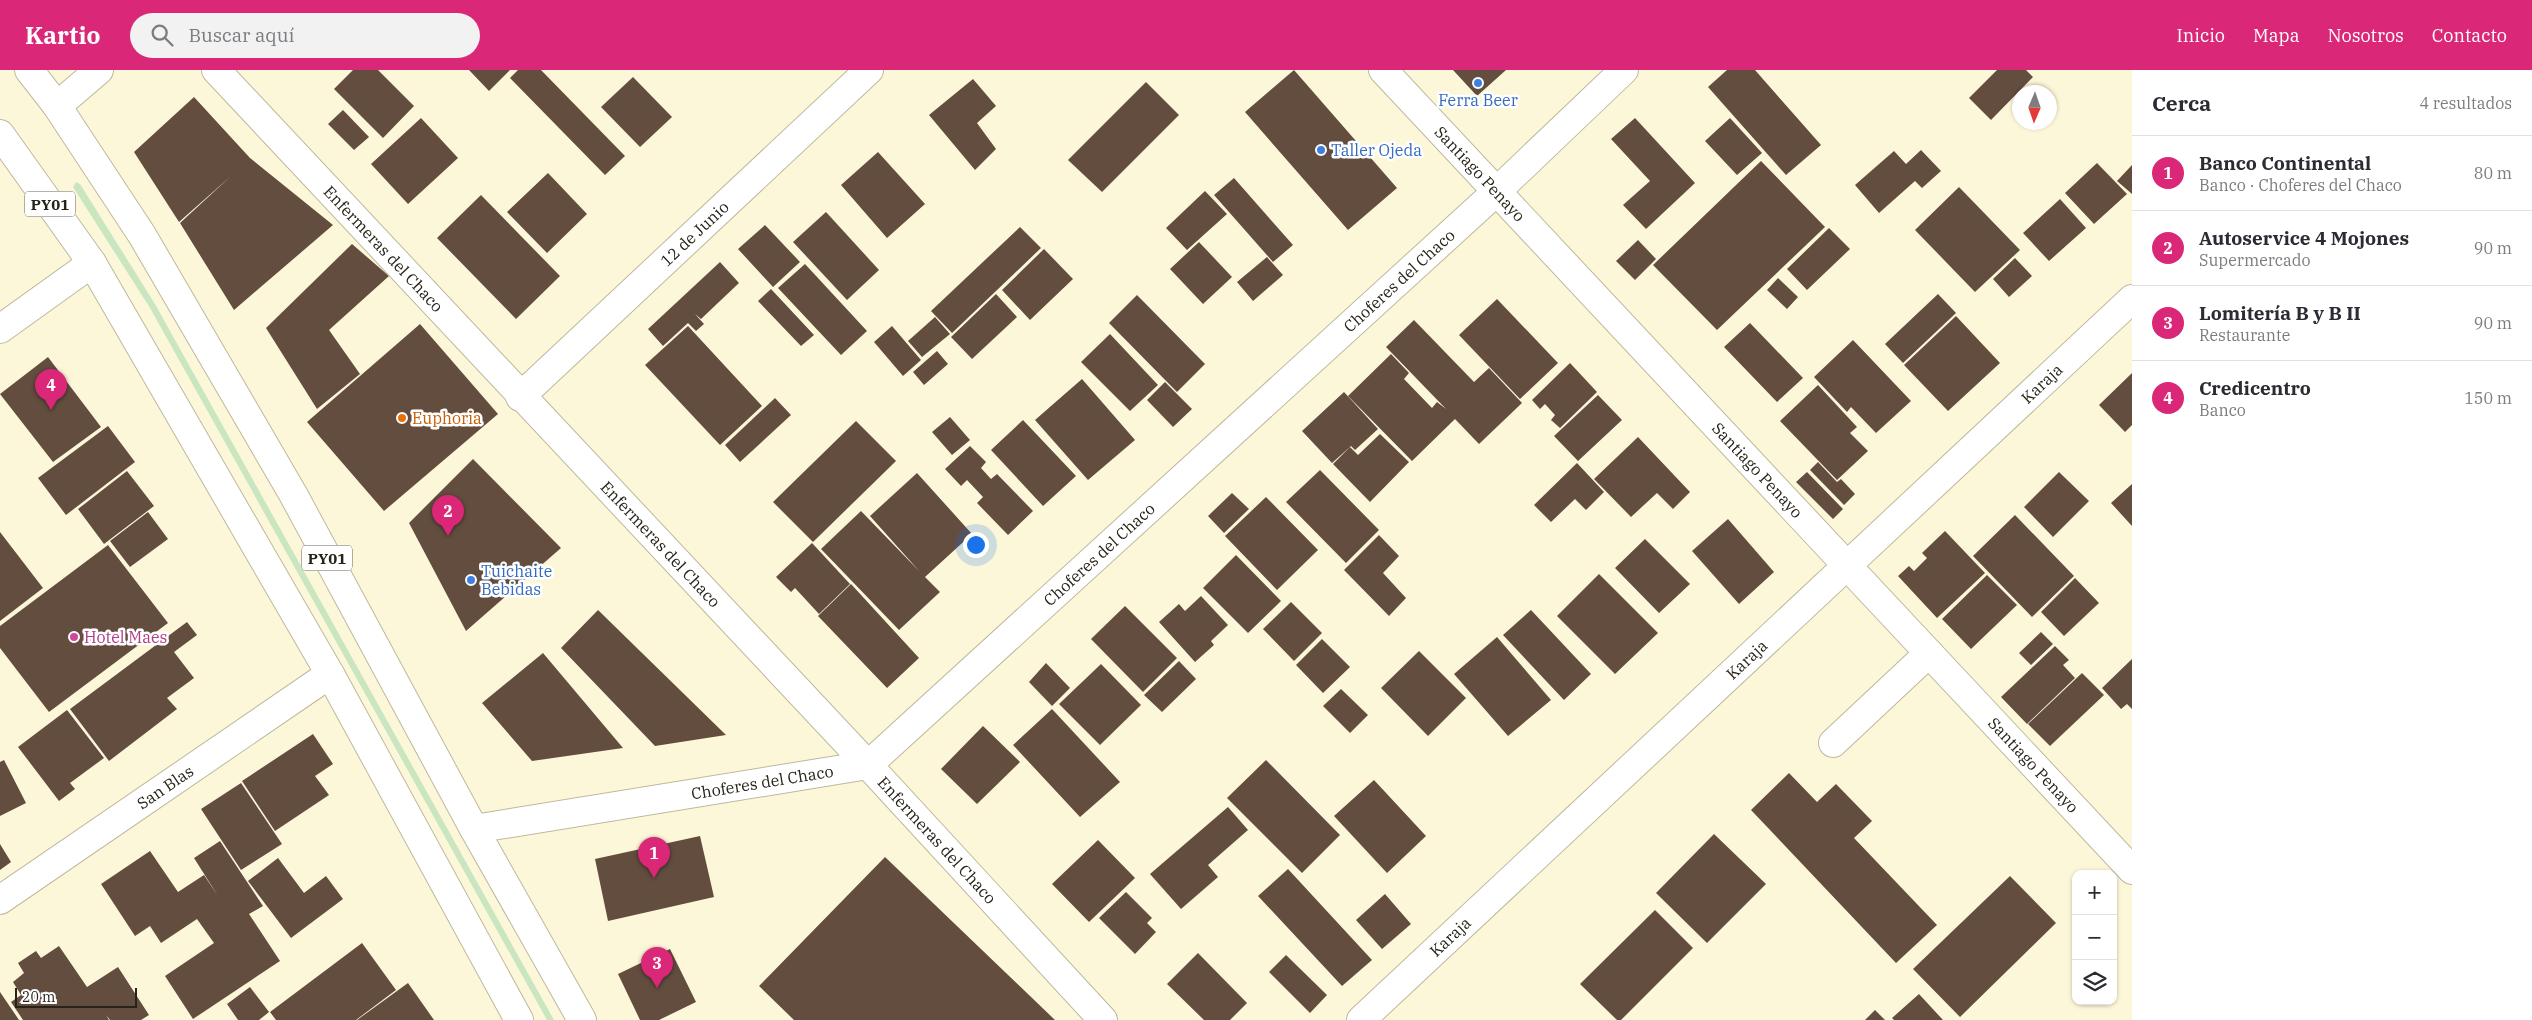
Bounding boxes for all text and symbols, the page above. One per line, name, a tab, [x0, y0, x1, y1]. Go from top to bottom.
search box	[130, 13, 480, 58]
text: Kartio	[25, 19, 100, 51]
icon: search	[148, 21, 176, 49]
text: Buscar aquí	[188, 23, 294, 47]
text: Inicio	[2177, 24, 2225, 47]
text: Mapa	[2253, 24, 2300, 47]
text: Nosotros	[2328, 24, 2404, 47]
text: Contacto	[2432, 24, 2507, 47]
marker: Ferra Beer	[1472, 77, 1484, 89]
north arrow	[2012, 85, 2057, 130]
text: Cerca	[2152, 89, 2211, 117]
place label: Ferra Beer	[1438, 90, 1518, 110]
text: 4 resultados	[2420, 93, 2512, 113]
street label: Santiago Penayo	[1431, 122, 1530, 226]
place label: Taller Ojeda	[1331, 140, 1422, 160]
marker: Taller Ojeda	[1315, 144, 1327, 156]
text: Banco Continental	[2199, 151, 2371, 175]
text: 1	[2163, 163, 2173, 183]
text: 80 m	[2474, 163, 2512, 183]
text: Banco · Choferes del Chaco	[2199, 175, 2402, 195]
street label: Enfermeras del Chaco	[320, 181, 448, 316]
road number: PY01	[25, 192, 75, 216]
street label: 12 de Junio	[656, 197, 733, 270]
street label: Choferes del Chaco	[1339, 225, 1459, 336]
text: Autoservice 4 Mojones	[2199, 226, 2409, 250]
text: 2	[2163, 238, 2173, 258]
text: 90 m	[2474, 238, 2512, 258]
text: Supermercado	[2199, 250, 2311, 270]
text: Lomitería B y B II	[2199, 301, 2361, 325]
text: 3	[2163, 313, 2173, 333]
text: 90 m	[2474, 313, 2512, 333]
text: Restaurante	[2199, 325, 2290, 345]
street label: Karaja	[2017, 359, 2067, 408]
pin: 4	[35, 369, 67, 410]
text: Credicentro	[2199, 376, 2311, 400]
text: 4	[2163, 388, 2173, 408]
text: 150 m	[2464, 388, 2512, 408]
text: Banco	[2199, 400, 2246, 420]
place label: Euphoria	[412, 408, 482, 428]
marker: Euphoria	[396, 412, 408, 424]
street label: Santiago Penayo	[1708, 418, 1807, 522]
street label: Enfermeras del Chaco	[597, 477, 725, 611]
pin: 2	[432, 495, 464, 536]
street label: Choferes del Chaco	[1039, 498, 1159, 610]
your location	[963, 532, 989, 558]
road number: PY01	[302, 546, 352, 570]
place label: Tuichaite Bebidas	[481, 561, 552, 599]
marker: Tuichaite Bebidas	[465, 574, 477, 586]
place label: Hotel Maes	[84, 627, 167, 647]
marker: Hotel Maes	[68, 631, 80, 643]
street label: Karaja	[1722, 635, 1772, 683]
street label: Santiago Penayo	[1984, 713, 2083, 817]
street label: San Blas	[133, 761, 197, 813]
street label: Choferes del Chaco	[690, 761, 835, 804]
street label: Enfermeras del Chaco	[874, 772, 1001, 908]
pin: 1	[638, 837, 670, 878]
map controls	[2072, 870, 2117, 1005]
button: +	[2072, 870, 2117, 915]
street label: Karaja	[1425, 912, 1475, 961]
button: −	[2072, 915, 2117, 960]
pin: 3	[641, 947, 673, 988]
button: layers	[2072, 960, 2117, 1005]
scale bar	[15, 985, 138, 1008]
text: 20 m	[22, 988, 55, 1006]

